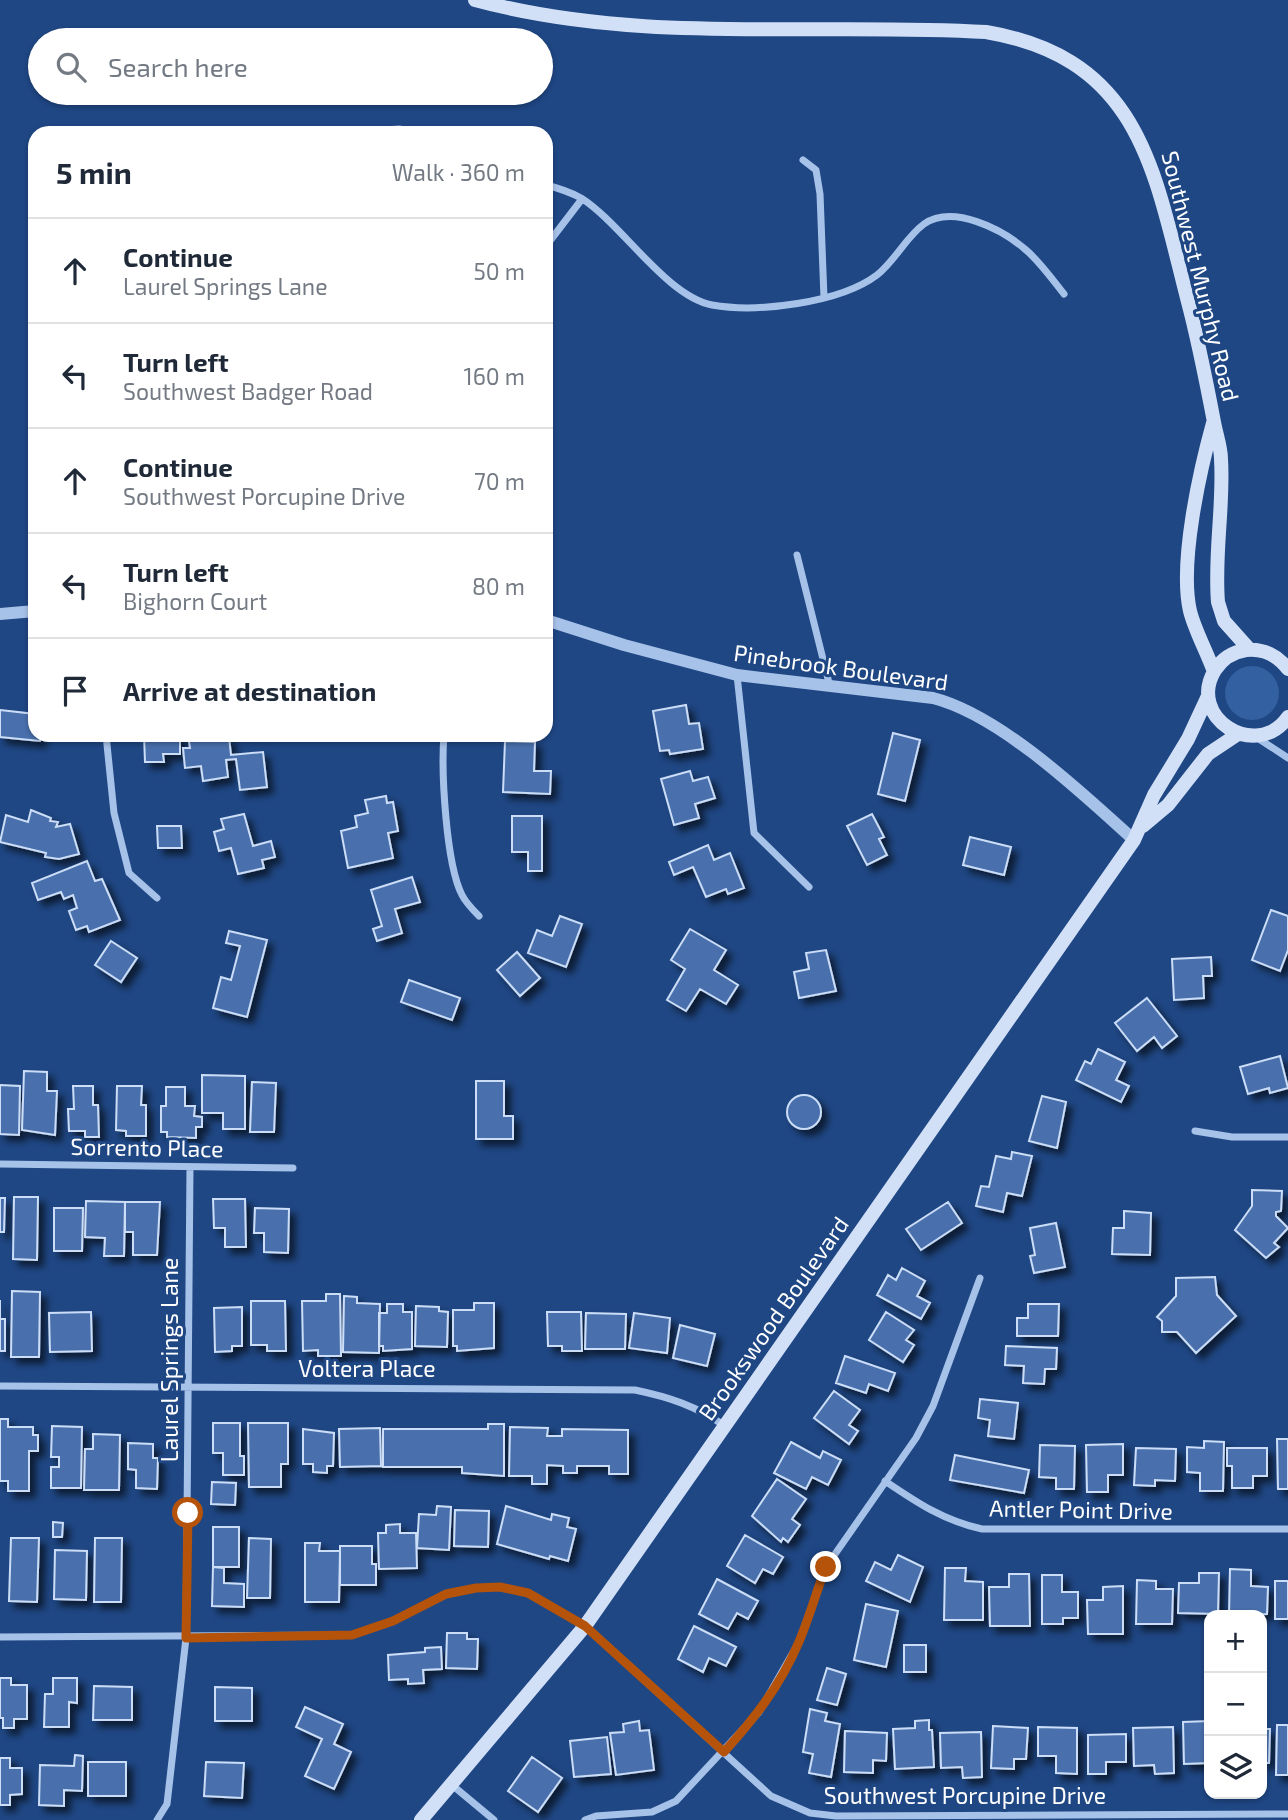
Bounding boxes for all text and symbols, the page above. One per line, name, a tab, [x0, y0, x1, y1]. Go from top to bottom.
search box	[28, 28, 553, 105]
icon: search	[52, 48, 90, 86]
text: Search here	[108, 51, 248, 82]
street label: Southwest Murphy Road	[1156, 148, 1246, 404]
text: 5 min	[56, 154, 132, 190]
text: Walk · 360 m	[392, 158, 525, 186]
text: Continue	[123, 241, 233, 272]
icon: ahead	[56, 252, 94, 290]
text: 50 m	[474, 257, 525, 285]
text: Laurel Springs Lane	[123, 272, 328, 300]
text: Turn left	[123, 346, 229, 377]
icon: left	[56, 357, 94, 395]
text: 160 m	[464, 362, 525, 390]
text: Southwest Badger Road	[123, 377, 373, 405]
text: Continue	[123, 451, 233, 482]
icon: ahead	[56, 462, 94, 500]
text: 70 m	[474, 467, 525, 495]
text: Southwest Porcupine Drive	[123, 482, 405, 510]
text: Turn left	[123, 556, 229, 587]
icon: left	[56, 567, 94, 605]
text: 80 m	[472, 572, 525, 600]
text: Bighorn Court	[123, 587, 267, 615]
street label: Pinebrook Boulevard	[732, 638, 950, 696]
icon: arrive	[56, 672, 94, 710]
text: Arrive at destination	[123, 675, 376, 706]
street label: Sorrento Place	[70, 1132, 224, 1162]
street label: Brookswood Boulevard	[692, 1211, 854, 1425]
street label: Laurel Springs Lane	[155, 1258, 183, 1462]
street label: Voltera Place	[298, 1354, 436, 1382]
street label: Antler Point Drive	[989, 1493, 1173, 1525]
route start	[172, 1497, 203, 1528]
route end	[810, 1551, 841, 1582]
map controls	[1204, 1610, 1267, 1799]
button: +	[1204, 1610, 1267, 1673]
button: −	[1204, 1673, 1267, 1736]
button: layers	[1204, 1736, 1267, 1799]
street label: Southwest Porcupine Drive	[824, 1781, 1106, 1809]

